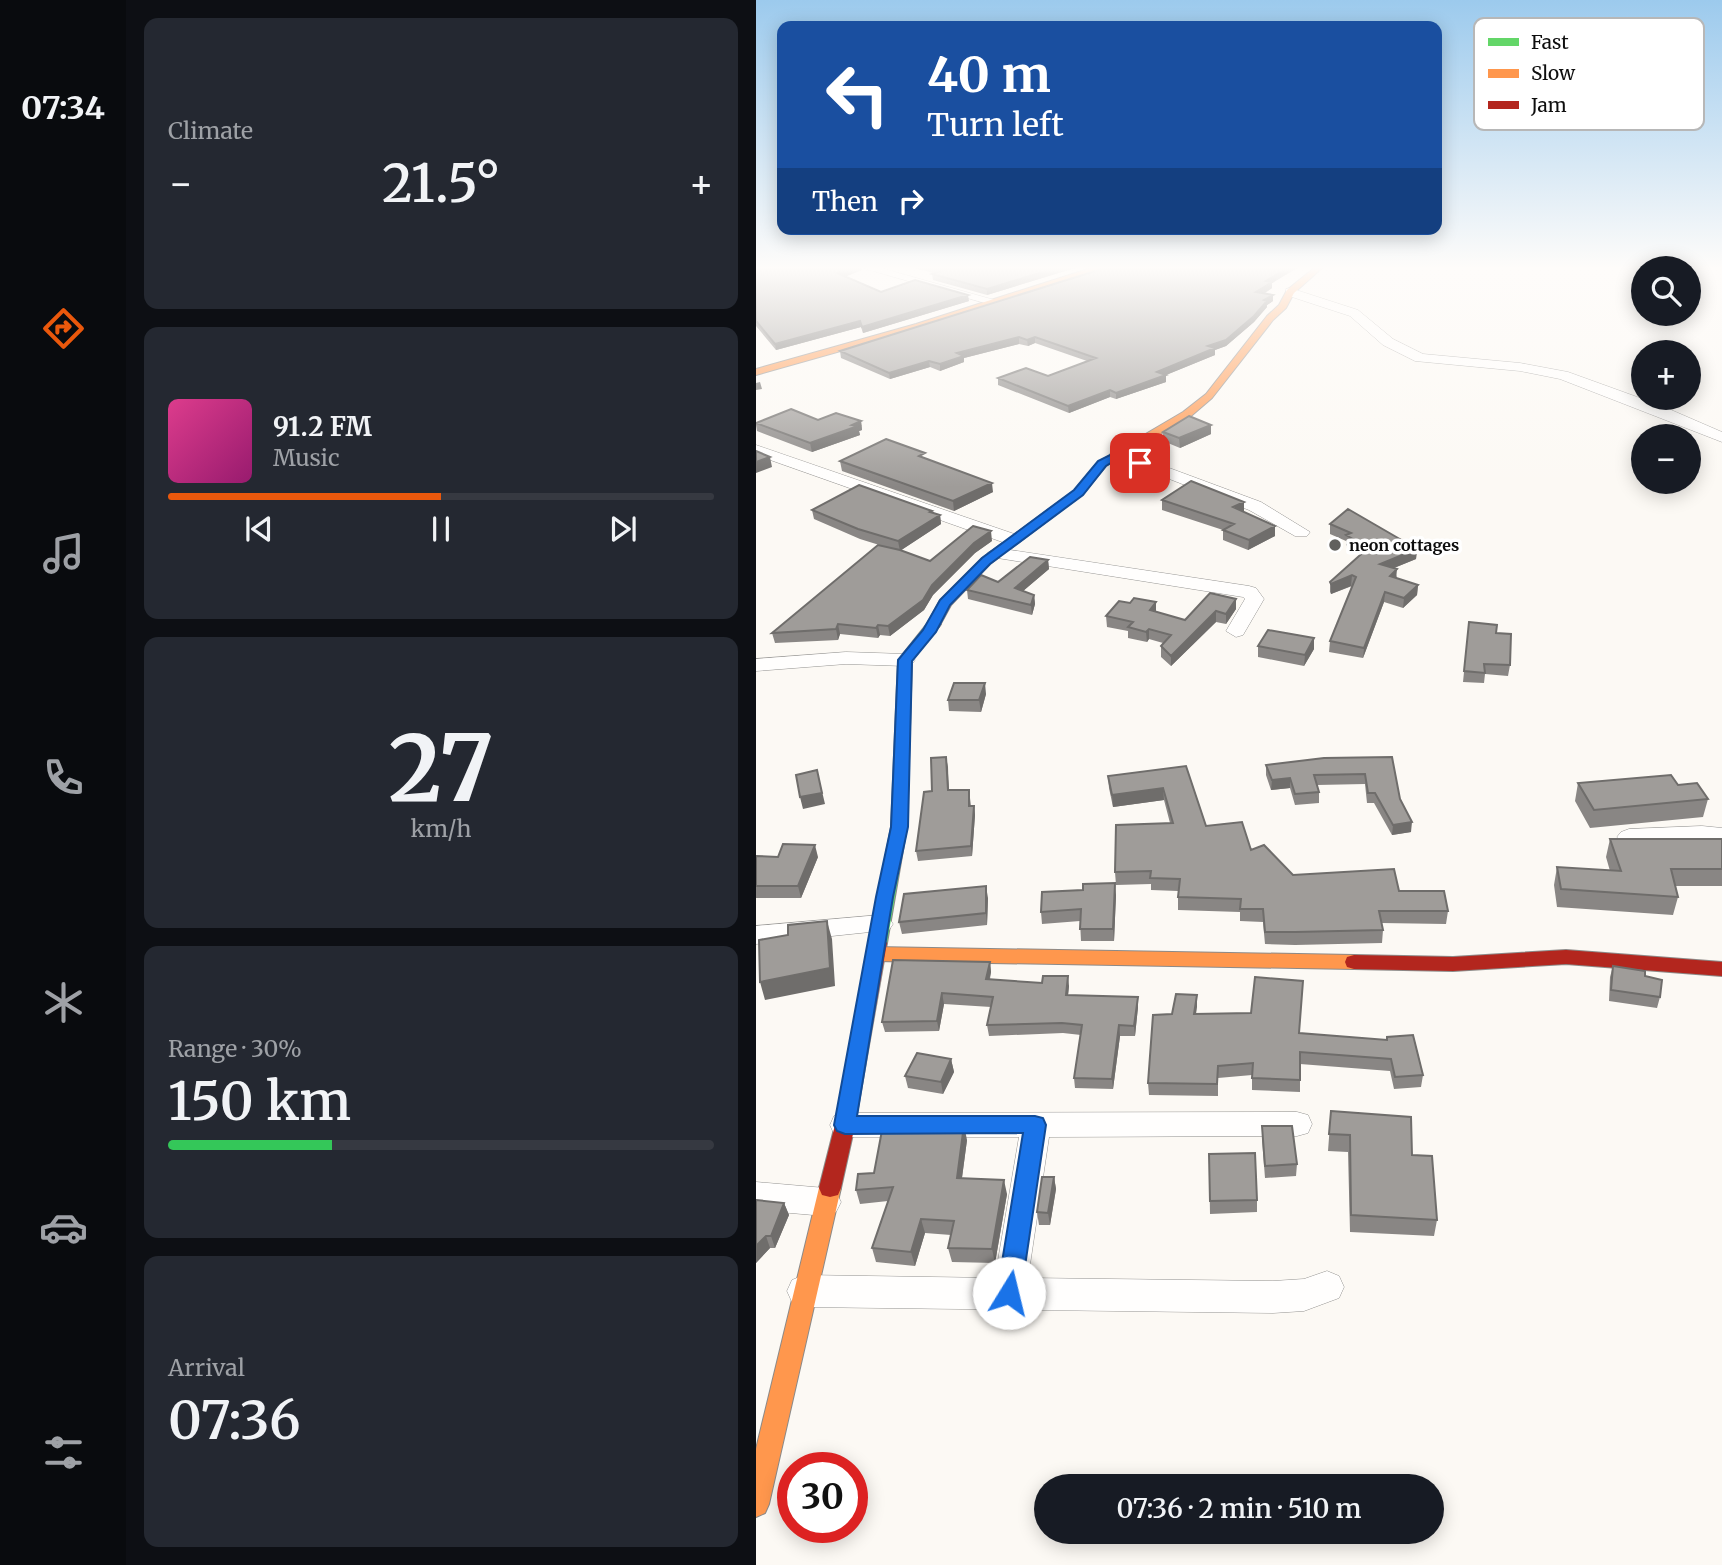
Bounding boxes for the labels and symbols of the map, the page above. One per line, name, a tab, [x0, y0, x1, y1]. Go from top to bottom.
legend	[1474, 18, 1704, 130]
text: Fast	[1531, 30, 1569, 54]
text: Slow	[1531, 61, 1576, 85]
text: Jam	[1530, 93, 1567, 117]
pin	[1110, 433, 1170, 493]
place label: neon cottages	[1349, 535, 1459, 555]
marker: neon cottages	[1327, 537, 1343, 553]
position arrow	[972, 1256, 1046, 1330]
speed limit sign: 30	[777, 1452, 868, 1543]

